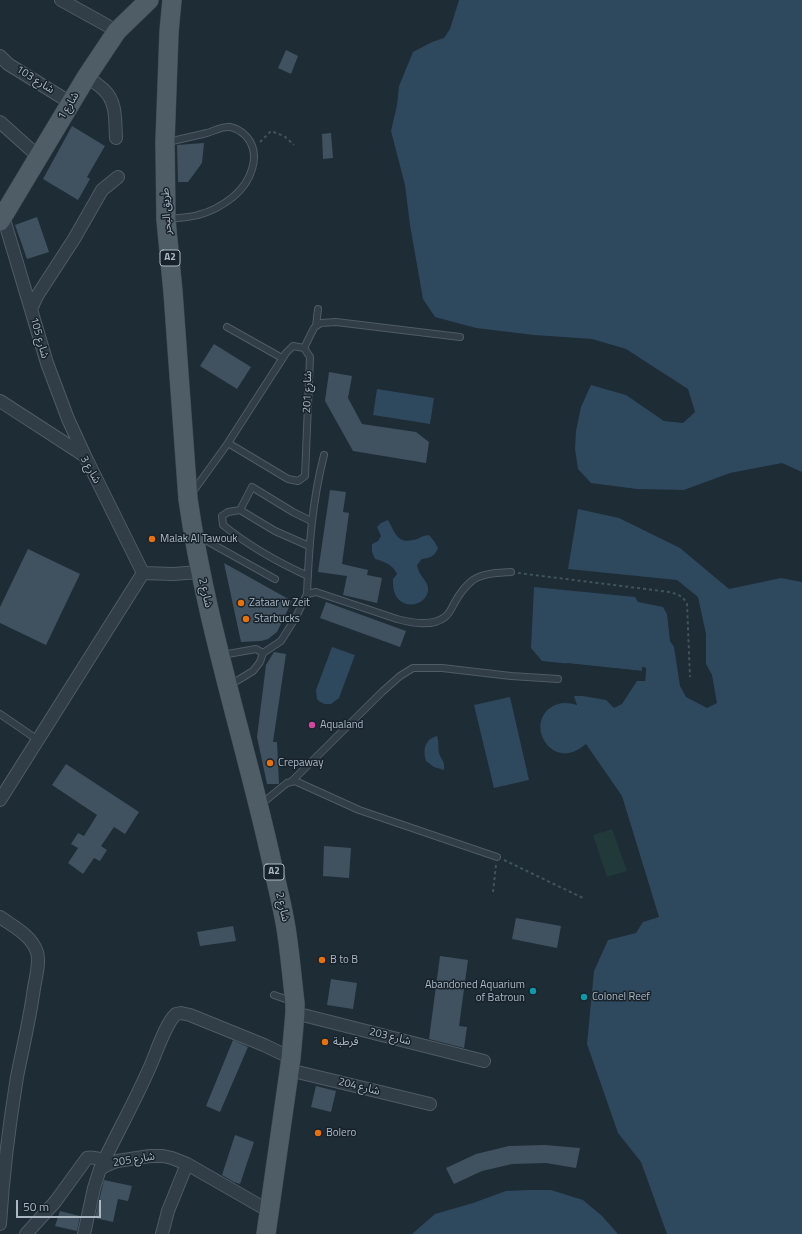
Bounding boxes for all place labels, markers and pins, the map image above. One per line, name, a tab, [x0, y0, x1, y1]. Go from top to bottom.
place label: Malak Al Tawouk	[160, 532, 238, 546]
marker: Malak Al Tawouk	[147, 534, 157, 544]
place label: Zataar w Zeit	[249, 596, 310, 610]
marker: Zataar w Zeit	[236, 598, 246, 608]
place label: Starbucks	[254, 612, 300, 626]
marker: Starbucks	[241, 614, 251, 624]
place label: Aqualand	[320, 718, 363, 732]
marker: Aqualand	[307, 720, 317, 730]
place label: Crepaway	[278, 756, 324, 770]
marker: Crepaway	[265, 758, 275, 768]
place label: B to B	[330, 953, 358, 967]
marker: B to B	[317, 955, 327, 965]
place label: Abandoned Aquarium of Batroun	[425, 978, 525, 1004]
marker: Abandoned Aquarium of Batroun	[528, 986, 538, 996]
place label: Colonel Reef	[592, 990, 650, 1004]
marker: Colonel Reef	[579, 992, 589, 1002]
place label: قرطبة	[333, 1035, 359, 1049]
marker: قرطبة	[320, 1037, 330, 1047]
place label: Bolero	[326, 1126, 356, 1140]
marker: Bolero	[313, 1128, 323, 1138]

